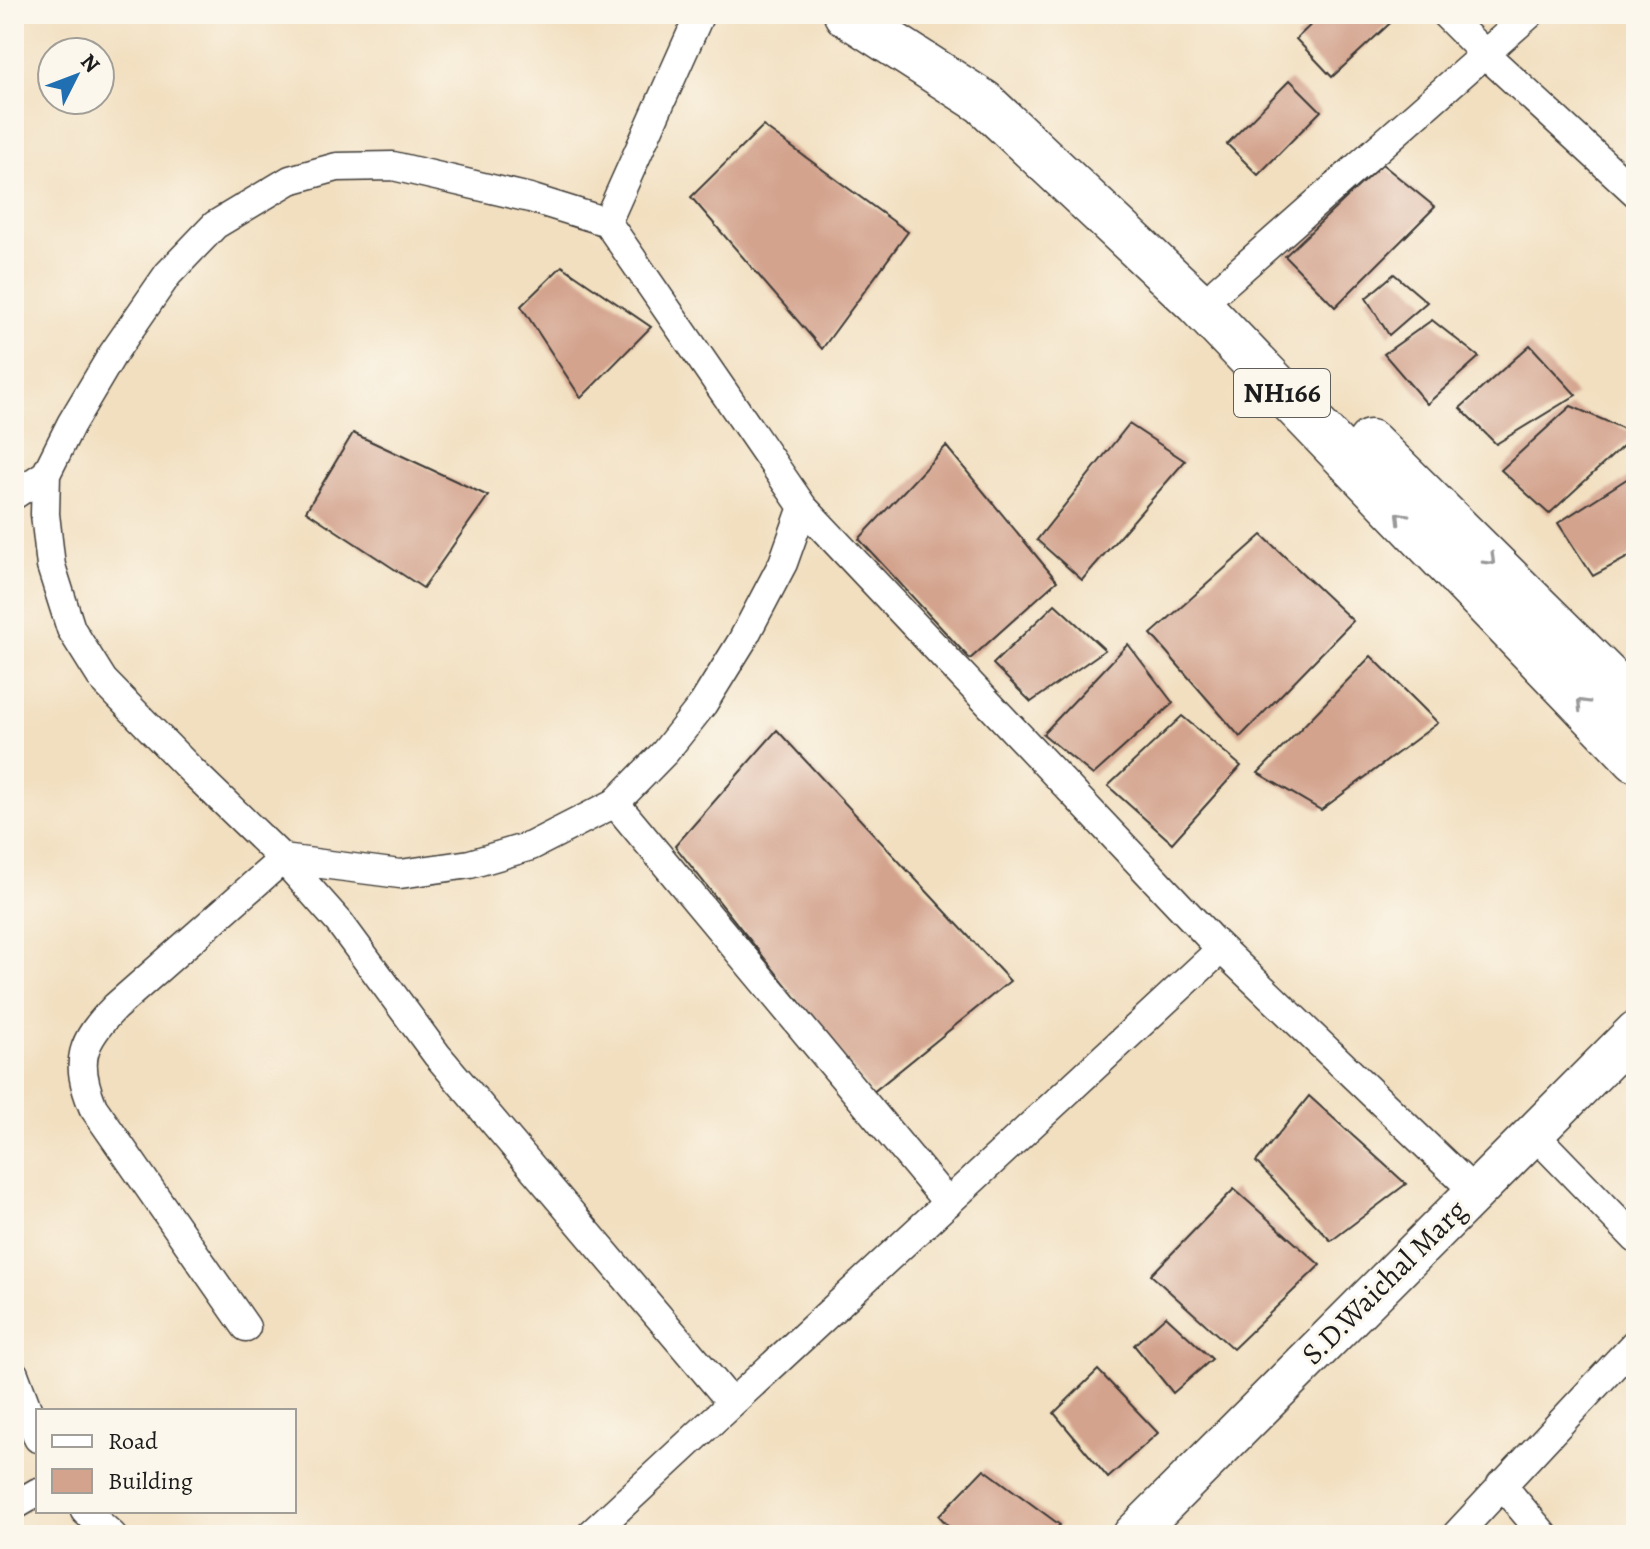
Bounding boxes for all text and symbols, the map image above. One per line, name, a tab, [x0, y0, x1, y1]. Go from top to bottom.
north arrow	[36, 36, 116, 116]
text: N	[74, 47, 107, 79]
road number: NH166	[1234, 369, 1330, 417]
one-way arrow	[1396, 512, 1411, 526]
one-way arrow	[1481, 551, 1495, 565]
one-way arrow	[1577, 699, 1591, 713]
street label: S.D.Waichal Marg	[1293, 1191, 1475, 1373]
legend	[36, 1409, 296, 1513]
text: Road	[108, 1425, 158, 1457]
text: Building	[108, 1465, 193, 1497]

